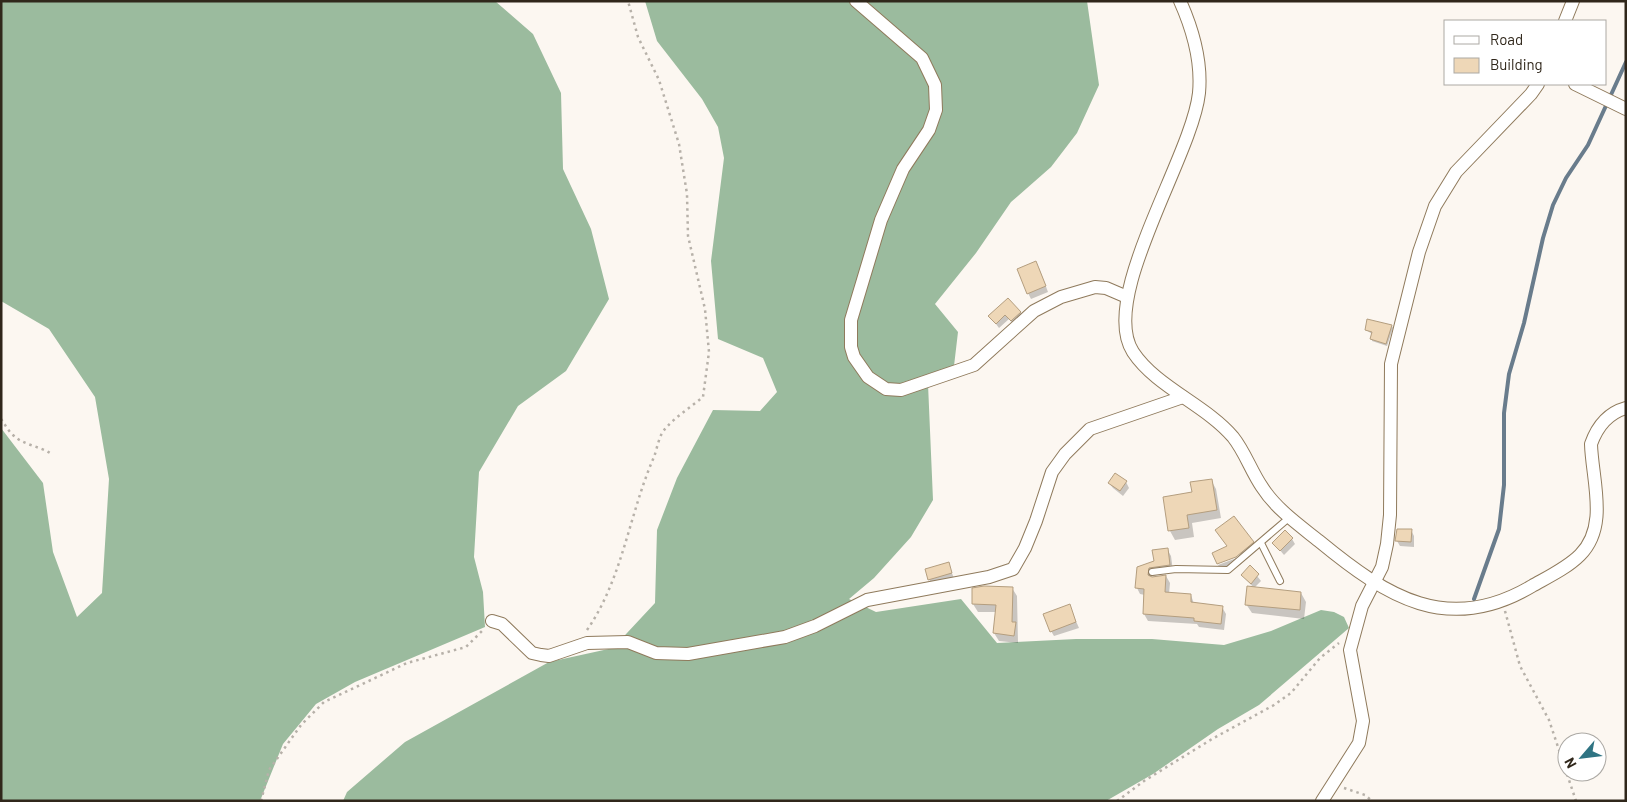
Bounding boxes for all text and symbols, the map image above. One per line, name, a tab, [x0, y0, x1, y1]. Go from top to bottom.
legend	[1444, 20, 1607, 85]
text: Road	[1490, 30, 1523, 48]
text: Building	[1490, 55, 1543, 73]
north arrow	[1557, 732, 1607, 782]
text: N	[1560, 755, 1580, 771]

